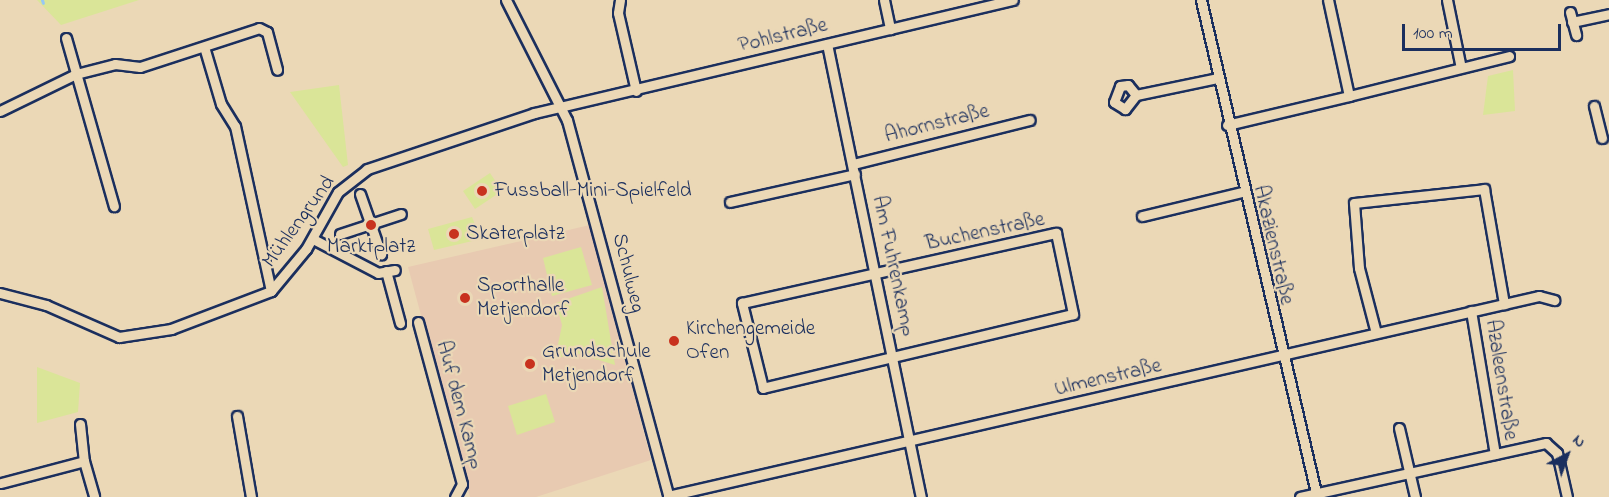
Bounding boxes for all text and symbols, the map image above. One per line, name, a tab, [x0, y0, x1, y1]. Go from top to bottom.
scale bar	[1405, 12, 1564, 50]
street label: Pohlstraße	[736, 13, 830, 59]
text: 100 m	[1413, 21, 1453, 47]
street label: Ahornstraße	[882, 99, 992, 149]
street label: Mühlengrund	[257, 171, 341, 273]
place label: Fussball-Mini-Spielfeld	[494, 178, 691, 204]
street label: Akazienstraße	[1247, 183, 1299, 307]
marker: Fussball-Mini-Spielfeld	[475, 184, 489, 198]
street label: Am Fuhrenkamp	[866, 193, 920, 339]
street label: Buchenstraße	[923, 207, 1047, 257]
marker: Marktplatz	[364, 218, 378, 232]
place label: Skaterplatz	[466, 221, 565, 247]
marker: Skaterplatz	[447, 227, 461, 241]
street label: Schulweg	[606, 231, 650, 315]
place label: Marktplatz	[327, 234, 415, 260]
place label: Sporthalle Metjendorf	[477, 273, 569, 323]
marker: Sporthalle Metjendorf	[458, 291, 472, 305]
place label: Kirchengemeide Ofen	[686, 316, 815, 366]
street label: Azaleenstraße	[1479, 318, 1523, 442]
marker: Kirchengemeide Ofen	[667, 334, 681, 348]
street label: Auf dem Kamp	[430, 338, 488, 472]
place label: Grundschule Metjendorf	[542, 339, 651, 389]
street label: Ulmenstraße	[1052, 353, 1164, 403]
marker: Grundschule Metjendorf	[523, 357, 537, 371]
north arrow	[1537, 425, 1597, 485]
text: N	[1567, 429, 1591, 454]

